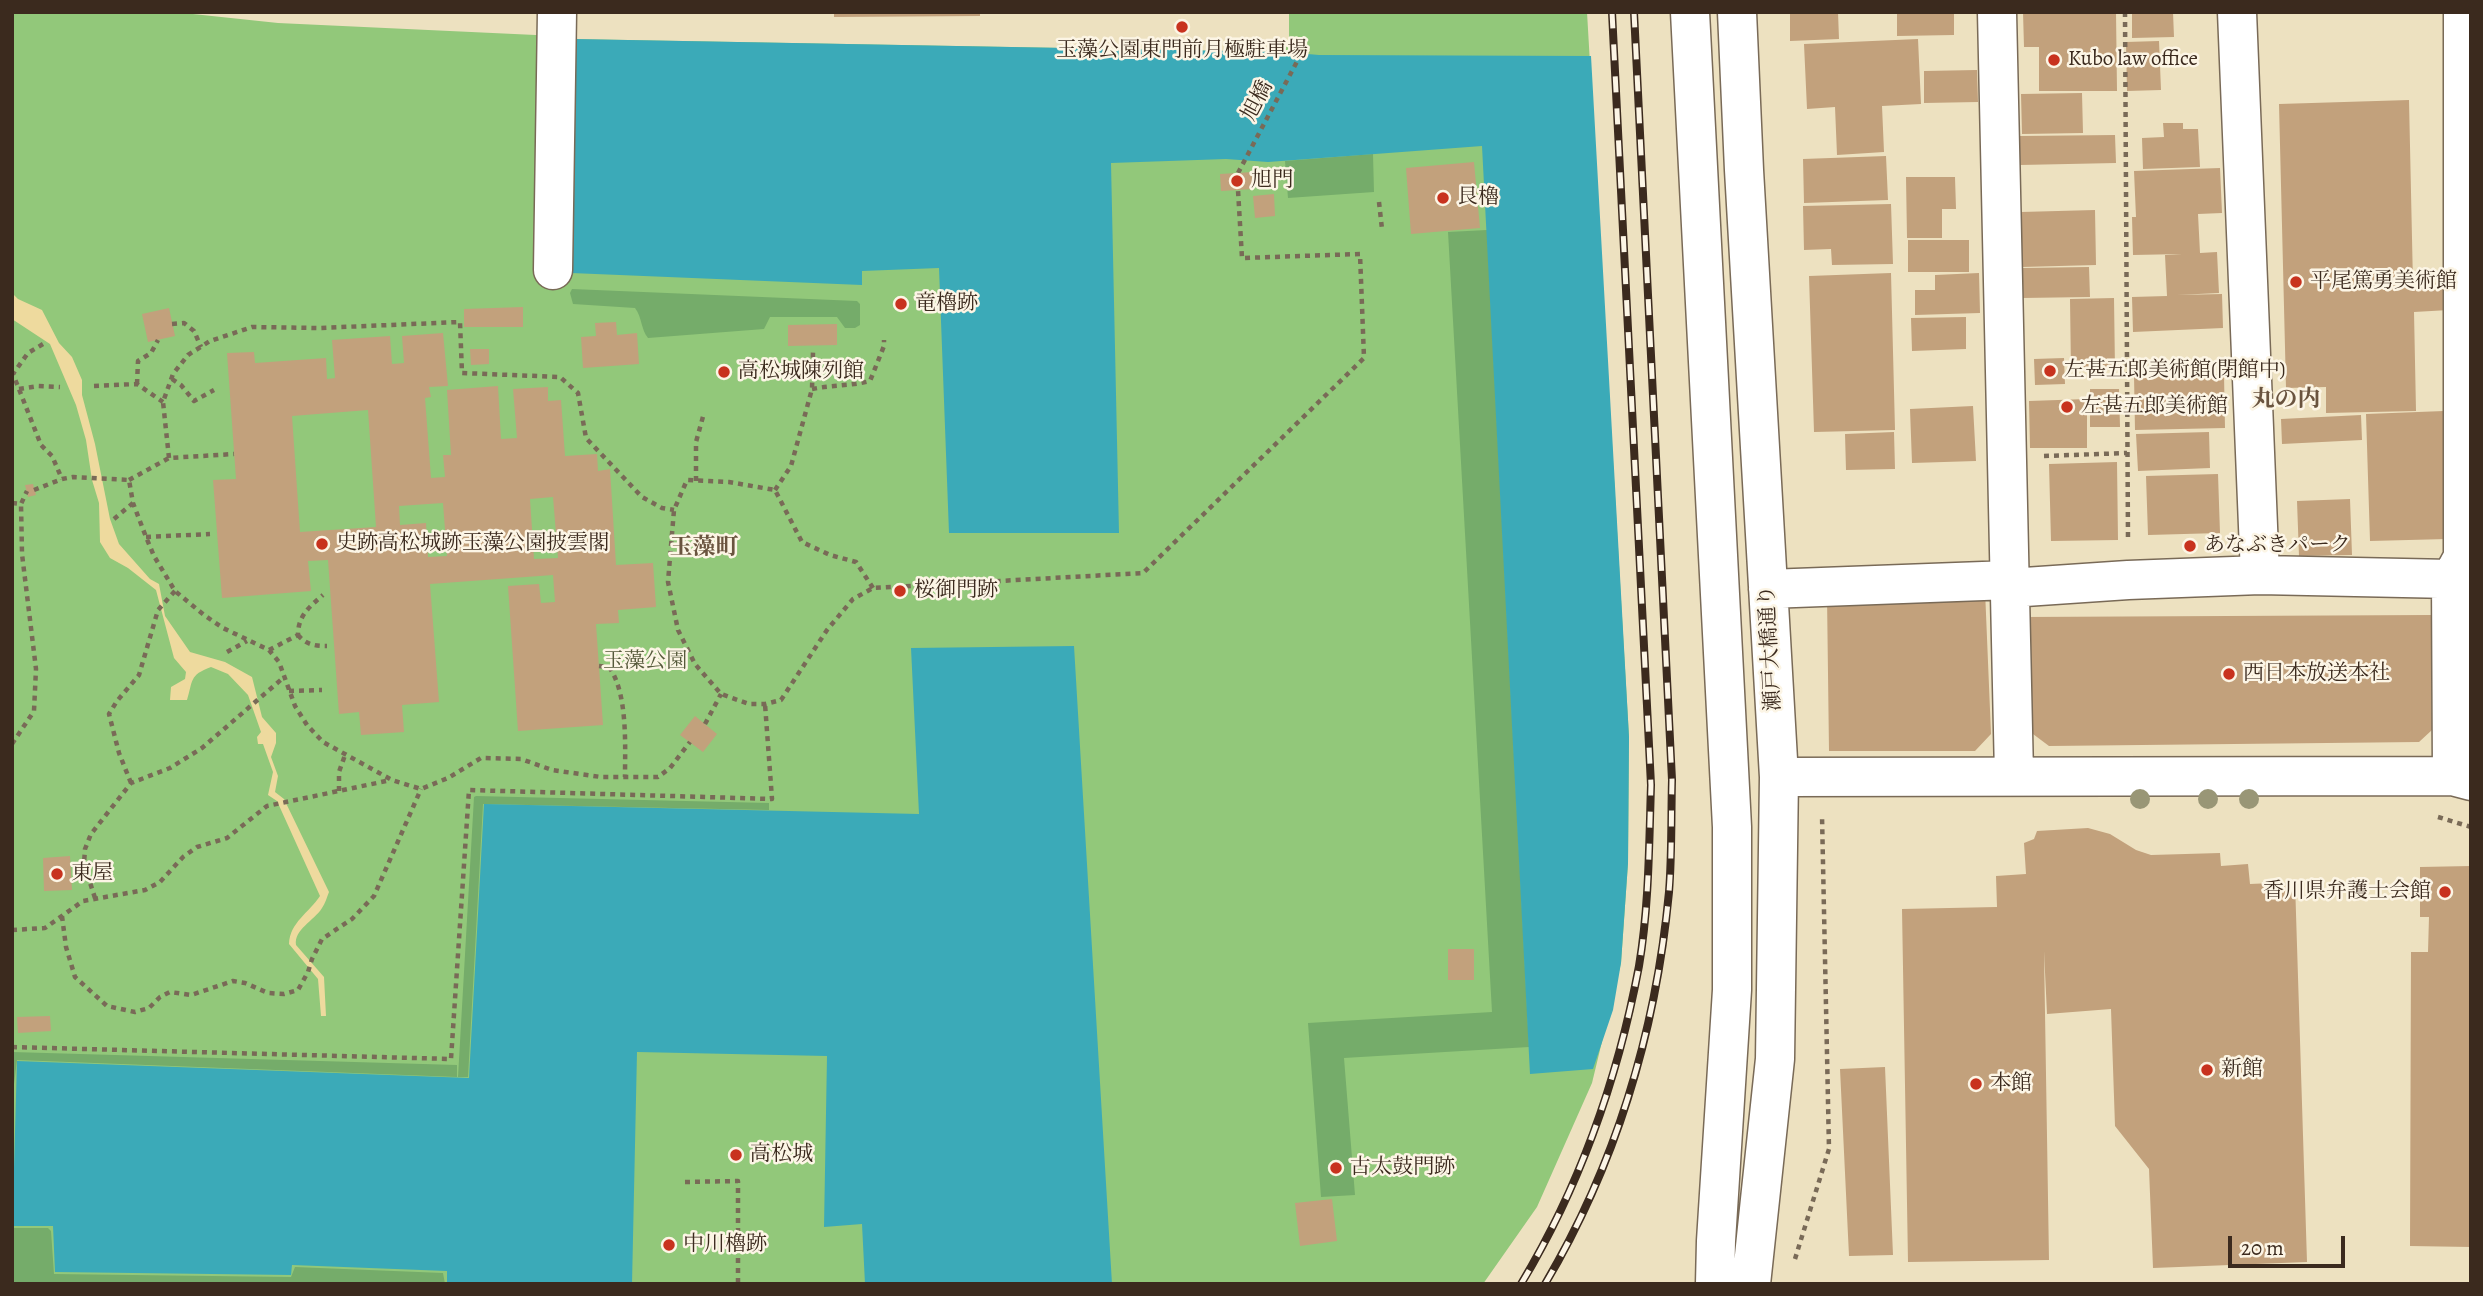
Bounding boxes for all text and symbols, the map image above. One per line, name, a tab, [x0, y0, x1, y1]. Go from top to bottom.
marker: 玉藻公園東門前月極駐車場	[1174, 19, 1190, 35]
place label: 玉藻公園東門前月極駐車場	[1056, 38, 1308, 64]
place label: Kubo law office	[2068, 47, 2198, 73]
marker: Kubo law office	[2046, 52, 2062, 68]
street label: 旭橋	[1237, 77, 1279, 125]
place label: 旭門	[1251, 168, 1293, 194]
marker: 旭門	[1229, 173, 1245, 189]
place label: 艮櫓	[1457, 185, 1499, 211]
marker: 艮櫓	[1435, 190, 1451, 206]
place label: 平尾篤勇美術館	[2310, 269, 2457, 295]
marker: 平尾篤勇美術館	[2288, 274, 2304, 290]
place label: 竜櫓跡	[915, 291, 978, 317]
marker: 竜櫓跡	[893, 296, 909, 312]
place label: 左甚五郎美術館(閉館中)	[2064, 358, 2286, 384]
place label: 高松城陳列館	[738, 359, 864, 385]
marker: 左甚五郎美術館(閉館中)	[2042, 363, 2058, 379]
marker: 高松城陳列館	[716, 364, 732, 380]
district label: 丸の内	[2252, 386, 2320, 414]
place label: 左甚五郎美術館	[2081, 394, 2228, 420]
marker: 左甚五郎美術館	[2059, 399, 2075, 415]
place label: 史跡高松城跡玉藻公園披雲閣	[336, 531, 609, 557]
place label: あなぶきパーク	[2204, 533, 2351, 559]
district label: 玉藻町	[670, 534, 738, 562]
marker: 史跡高松城跡玉藻公園披雲閣	[314, 536, 330, 552]
marker: あなぶきパーク	[2182, 538, 2198, 554]
place label: 桜御門跡	[914, 578, 998, 604]
marker: 桜御門跡	[892, 583, 908, 599]
street label: 瀬戸大橋通り	[1755, 584, 1787, 712]
park label: 玉藻公園	[603, 649, 687, 675]
place label: 西日本放送本社	[2243, 661, 2390, 687]
marker: 西日本放送本社	[2221, 666, 2237, 682]
place label: 東屋	[71, 861, 113, 887]
marker: 東屋	[49, 866, 65, 882]
place label: 香川県弁護士会館	[2263, 879, 2431, 905]
marker: 香川県弁護士会館	[2437, 884, 2453, 900]
place label: 新館	[2221, 1057, 2263, 1083]
marker: 新館	[2199, 1062, 2215, 1078]
place label: 本館	[1990, 1071, 2032, 1097]
marker: 本館	[1968, 1076, 1984, 1092]
place label: 高松城	[750, 1142, 813, 1168]
marker: 高松城	[728, 1147, 744, 1163]
place label: 古太鼓門跡	[1350, 1155, 1455, 1181]
marker: 古太鼓門跡	[1328, 1160, 1344, 1176]
scale bar	[2231, 1222, 2348, 1266]
place label: 中川櫓跡	[683, 1232, 767, 1258]
text: 20 m	[2241, 1234, 2284, 1262]
marker: 中川櫓跡	[661, 1237, 677, 1253]

